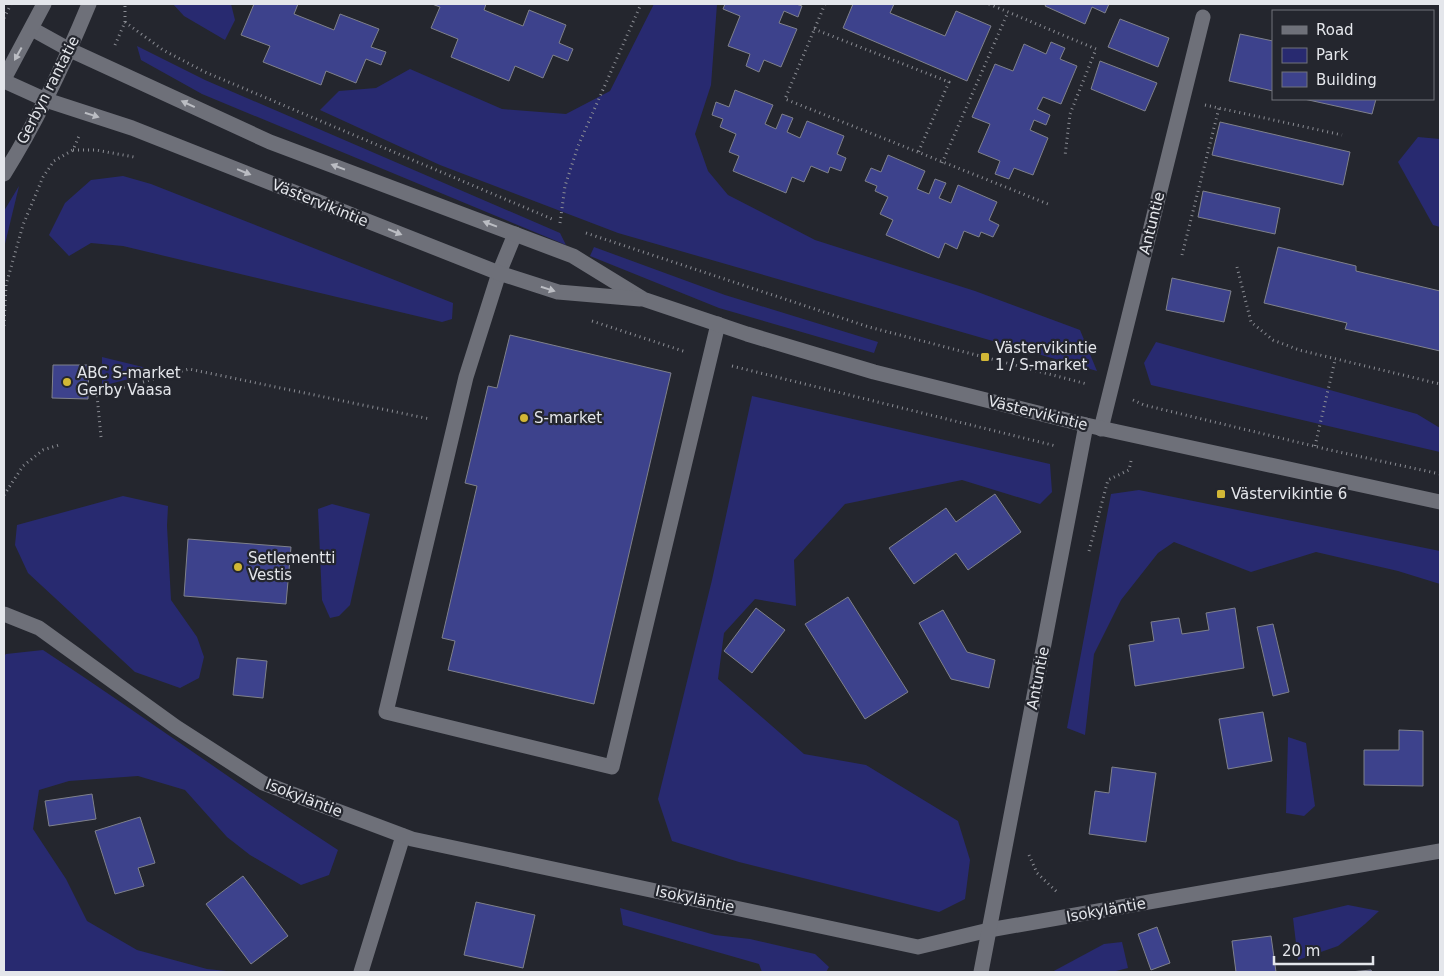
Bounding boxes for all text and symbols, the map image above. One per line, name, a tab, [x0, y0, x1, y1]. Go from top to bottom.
legend	[1272, 10, 1434, 100]
text: Road	[1316, 21, 1354, 39]
street label: Gerbyn rantatie	[13, 33, 83, 147]
one-way arrow	[14, 46, 22, 61]
text: Park	[1316, 46, 1349, 64]
text: Building	[1316, 71, 1377, 89]
one-way arrow	[181, 100, 195, 108]
one-way arrow	[85, 112, 100, 120]
one-way arrow	[330, 163, 345, 171]
one-way arrow	[237, 169, 251, 177]
street label: Västervikintie	[269, 176, 371, 230]
street label: Antuntie	[1136, 190, 1168, 256]
one-way arrow	[483, 220, 497, 228]
one-way arrow	[388, 228, 403, 236]
one-way arrow	[540, 285, 555, 293]
place label: Västervikintie 1 / S-market	[995, 339, 1097, 374]
marker: Västervikintie 1 / S-market	[979, 351, 991, 363]
place label: ABC S-market Gerby Vaasa	[77, 364, 181, 399]
marker: ABC S-market Gerby Vaasa	[61, 376, 73, 388]
street label: Västervikintie	[986, 392, 1090, 434]
place label: S-market	[534, 409, 602, 427]
marker: S-market	[518, 412, 530, 424]
place label: Västervikintie 6	[1231, 485, 1347, 503]
marker: Västervikintie 6	[1215, 488, 1227, 500]
place label: Setlementti Vestis	[248, 549, 335, 584]
marker: Setlementti Vestis	[232, 561, 244, 573]
street label: Antuntie	[1023, 645, 1053, 711]
street label: Isokyläntie	[263, 775, 345, 821]
street label: Isokyläntie	[654, 882, 736, 916]
street label: Isokyläntie	[1065, 894, 1147, 926]
scale bar	[1274, 934, 1373, 966]
text: 20 m	[1282, 942, 1320, 960]

